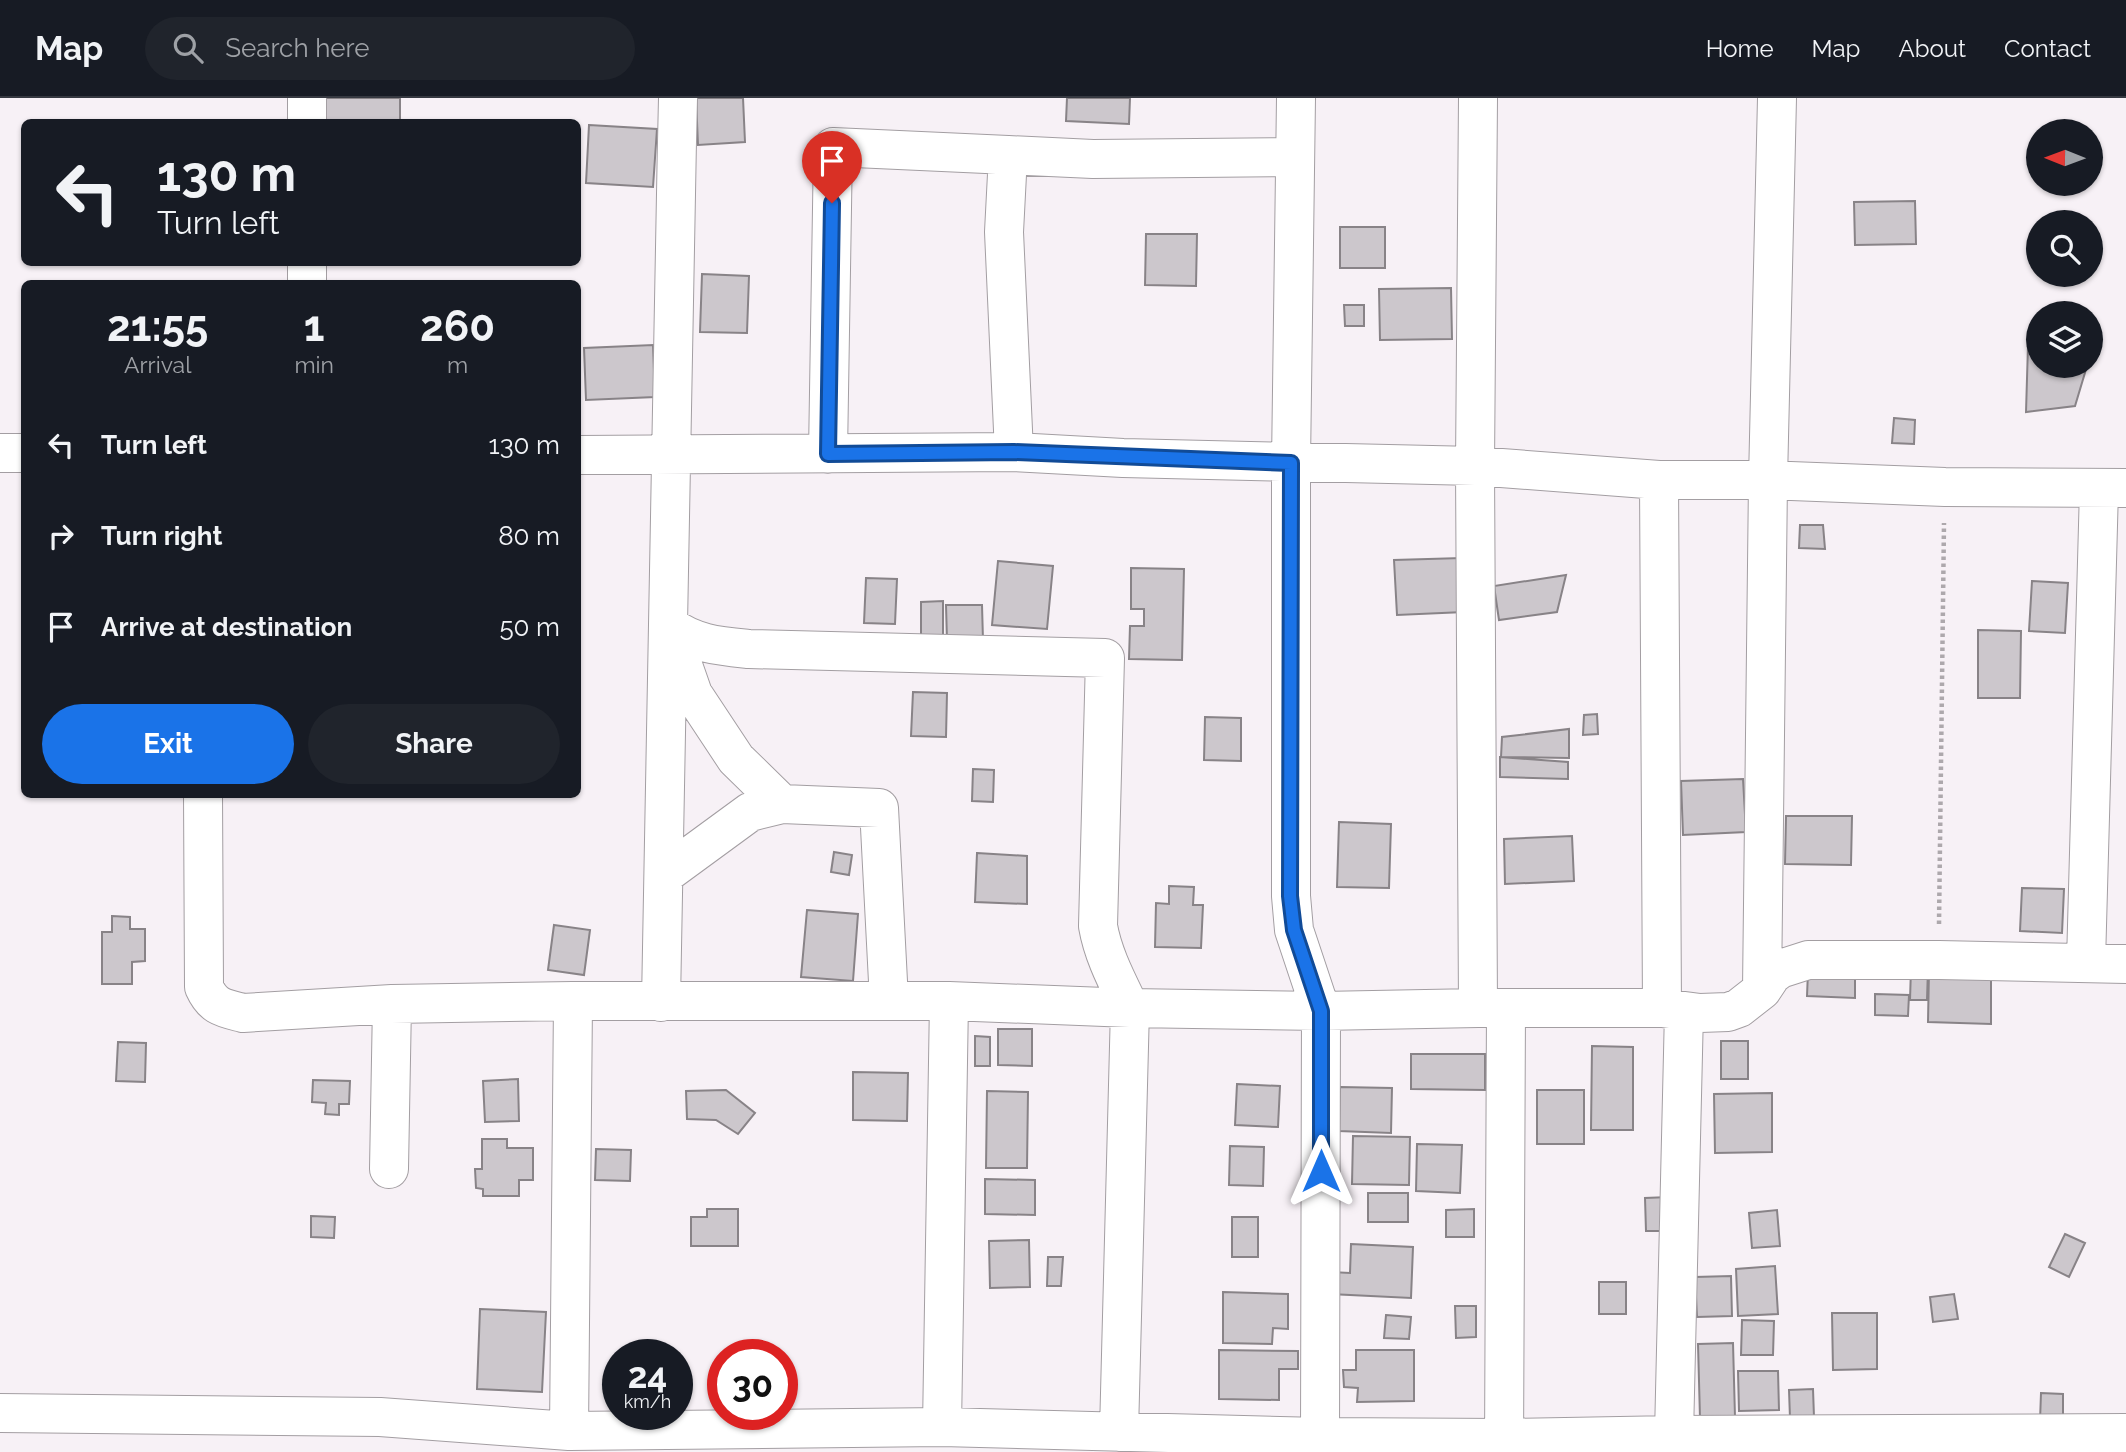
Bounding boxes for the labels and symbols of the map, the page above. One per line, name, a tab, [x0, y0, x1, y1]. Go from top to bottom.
north arrow	[2026, 119, 2104, 196]
pin	[802, 131, 862, 203]
position arrow	[1284, 1134, 1358, 1208]
speed limit sign: 30	[707, 1339, 798, 1430]

